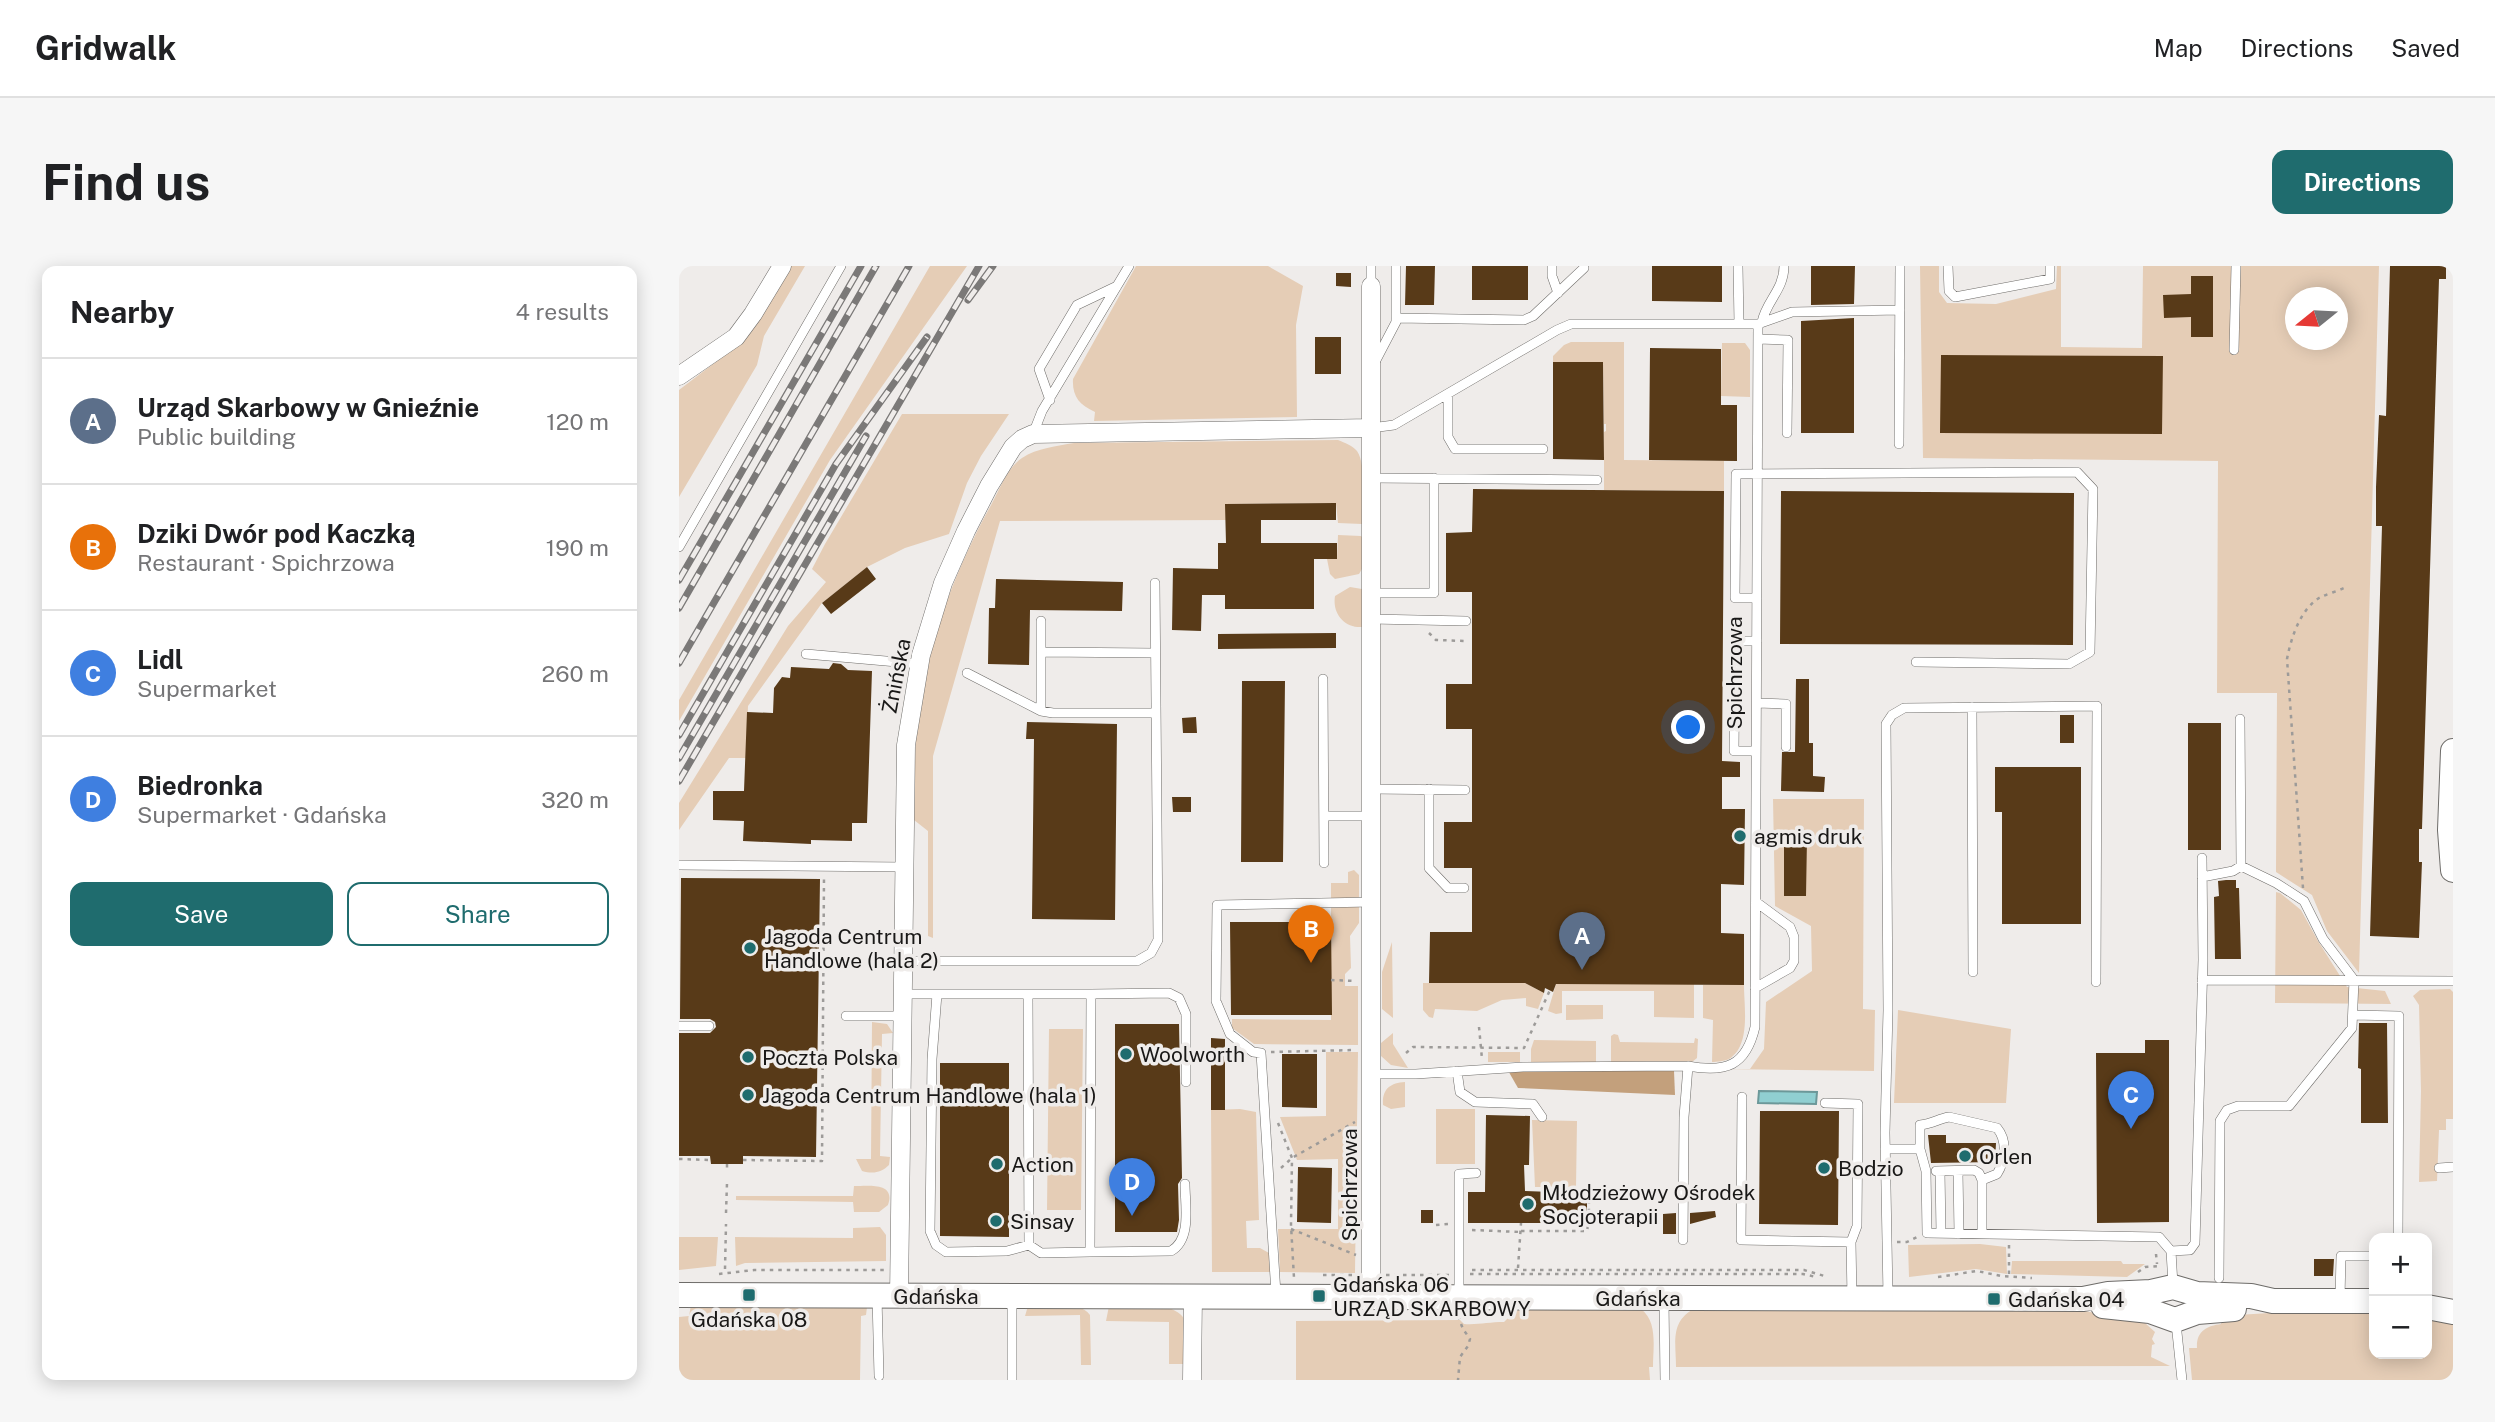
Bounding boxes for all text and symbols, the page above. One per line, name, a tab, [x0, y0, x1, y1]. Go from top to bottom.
text: Gridwalk	[35, 29, 176, 67]
text: Map	[2154, 34, 2203, 62]
text: Directions	[2241, 34, 2353, 62]
text: Saved	[2391, 34, 2460, 62]
button: Directions	[2272, 150, 2453, 214]
text: Find us	[42, 153, 210, 211]
north arrow	[2285, 287, 2348, 350]
text: Nearby	[70, 294, 174, 330]
text: 4 results	[515, 298, 609, 325]
text: Urząd Skarbowy w Gnieźnie	[137, 392, 479, 423]
text: A	[85, 408, 101, 435]
text: 120 m	[546, 408, 609, 435]
text: Public building	[137, 423, 296, 450]
text: Dziki Dwór pod Kaczką	[137, 518, 416, 549]
text: B	[85, 534, 101, 561]
text: 190 m	[546, 534, 609, 561]
text: Restaurant · Spichrzowa	[137, 549, 395, 576]
street label: Spichrzowa	[1722, 617, 1747, 730]
street label: Żnińska	[876, 636, 916, 716]
text: Lidl	[137, 644, 183, 675]
text: C	[85, 660, 101, 687]
text: 260 m	[542, 660, 609, 687]
text: Supermarket	[137, 675, 277, 702]
your location	[1671, 710, 1705, 744]
text: Biedronka	[137, 770, 263, 801]
text: D	[85, 786, 101, 813]
text: 320 m	[541, 786, 609, 813]
text: Supermarket · Gdańska	[137, 801, 387, 828]
place label: agmis druk	[1754, 824, 1863, 849]
marker: agmis druk	[1732, 828, 1748, 844]
button: Save	[70, 882, 333, 946]
button: Share	[347, 882, 609, 946]
pin: B	[1288, 905, 1334, 963]
pin: A	[1559, 912, 1605, 970]
place label: Jagoda Centrum Handlowe (hala 2)	[764, 924, 939, 973]
marker: Jagoda Centrum Handlowe (hala 2)	[742, 940, 758, 956]
place label: Woolworth	[1140, 1042, 1245, 1067]
place label: Poczta Polska	[762, 1045, 898, 1070]
marker: Woolworth	[1118, 1046, 1134, 1062]
marker: Poczta Polska	[740, 1049, 756, 1065]
pin: C	[2108, 1071, 2154, 1129]
place label: Jagoda Centrum Handlowe (hala 1)	[762, 1083, 1097, 1108]
marker: Jagoda Centrum Handlowe (hala 1)	[740, 1087, 756, 1103]
street label: Spichrzowa	[1337, 1129, 1362, 1242]
place label: Orlen	[1979, 1144, 2032, 1169]
marker: Orlen	[1957, 1148, 1973, 1164]
place label: Action	[1011, 1152, 1074, 1177]
marker: Action	[989, 1156, 1005, 1172]
place label: Bodzio	[1838, 1156, 1904, 1181]
pin: D	[1109, 1158, 1155, 1216]
marker: Bodzio	[1816, 1160, 1832, 1176]
place label: Młodzieżowy Ośrodek Socjoterapii	[1542, 1180, 1756, 1229]
marker: Młodzieżowy Ośrodek Socjoterapii	[1520, 1196, 1536, 1212]
place label: Sinsay	[1010, 1209, 1075, 1234]
marker: Sinsay	[988, 1213, 1004, 1229]
map controls	[2369, 1233, 2432, 1359]
button: +	[2369, 1233, 2432, 1296]
place label: Gdańska 06 URZĄD SKARBOWY	[1333, 1272, 1531, 1321]
street label: Gdańska	[893, 1284, 979, 1309]
street label: Gdańska	[1595, 1286, 1681, 1311]
marker: Gdańska 08	[741, 1287, 757, 1303]
place label: Gdańska 04	[2008, 1287, 2124, 1312]
marker: Gdańska 06 URZĄD SKARBOWY	[1311, 1288, 1327, 1304]
marker: Gdańska 04	[1986, 1291, 2002, 1307]
button: −	[2369, 1296, 2432, 1359]
place label: Gdańska 08	[691, 1307, 807, 1332]

